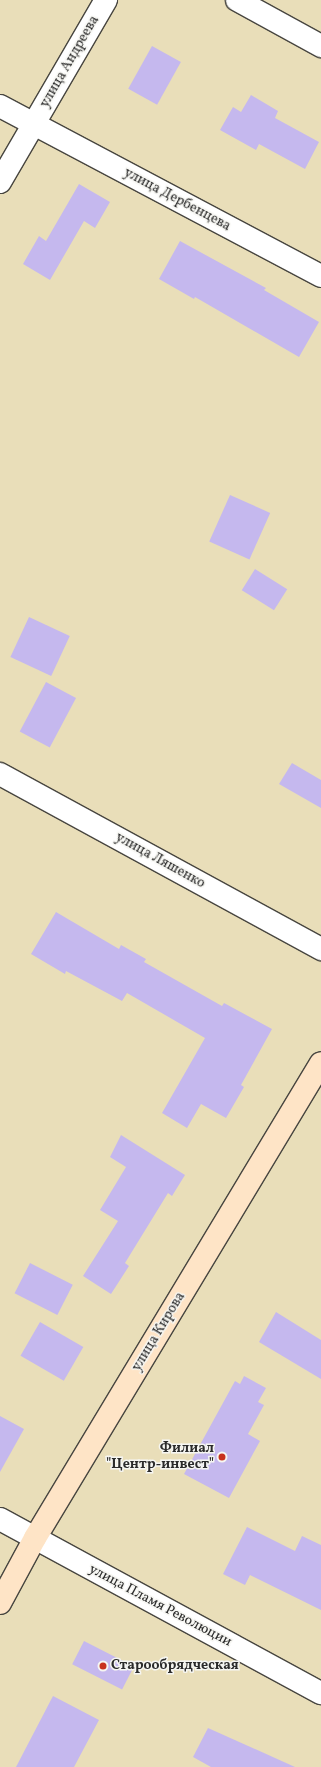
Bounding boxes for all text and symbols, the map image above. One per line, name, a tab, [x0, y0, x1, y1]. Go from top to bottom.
street label: улица Андреева	[37, 13, 103, 111]
street label: улица Дербенцева	[121, 165, 233, 235]
street label: улица Ляшенко	[112, 829, 208, 893]
street label: улица Кирова	[129, 1289, 189, 1375]
place label: Филиал "Центр-инвест"	[106, 1441, 214, 1474]
marker: Филиал "Центр-инвест"	[217, 1452, 227, 1462]
street label: улица Пламя Революции	[86, 1561, 234, 1651]
place label: Старообрядческая	[111, 1658, 239, 1674]
marker: Старообрядческая	[98, 1661, 108, 1671]

